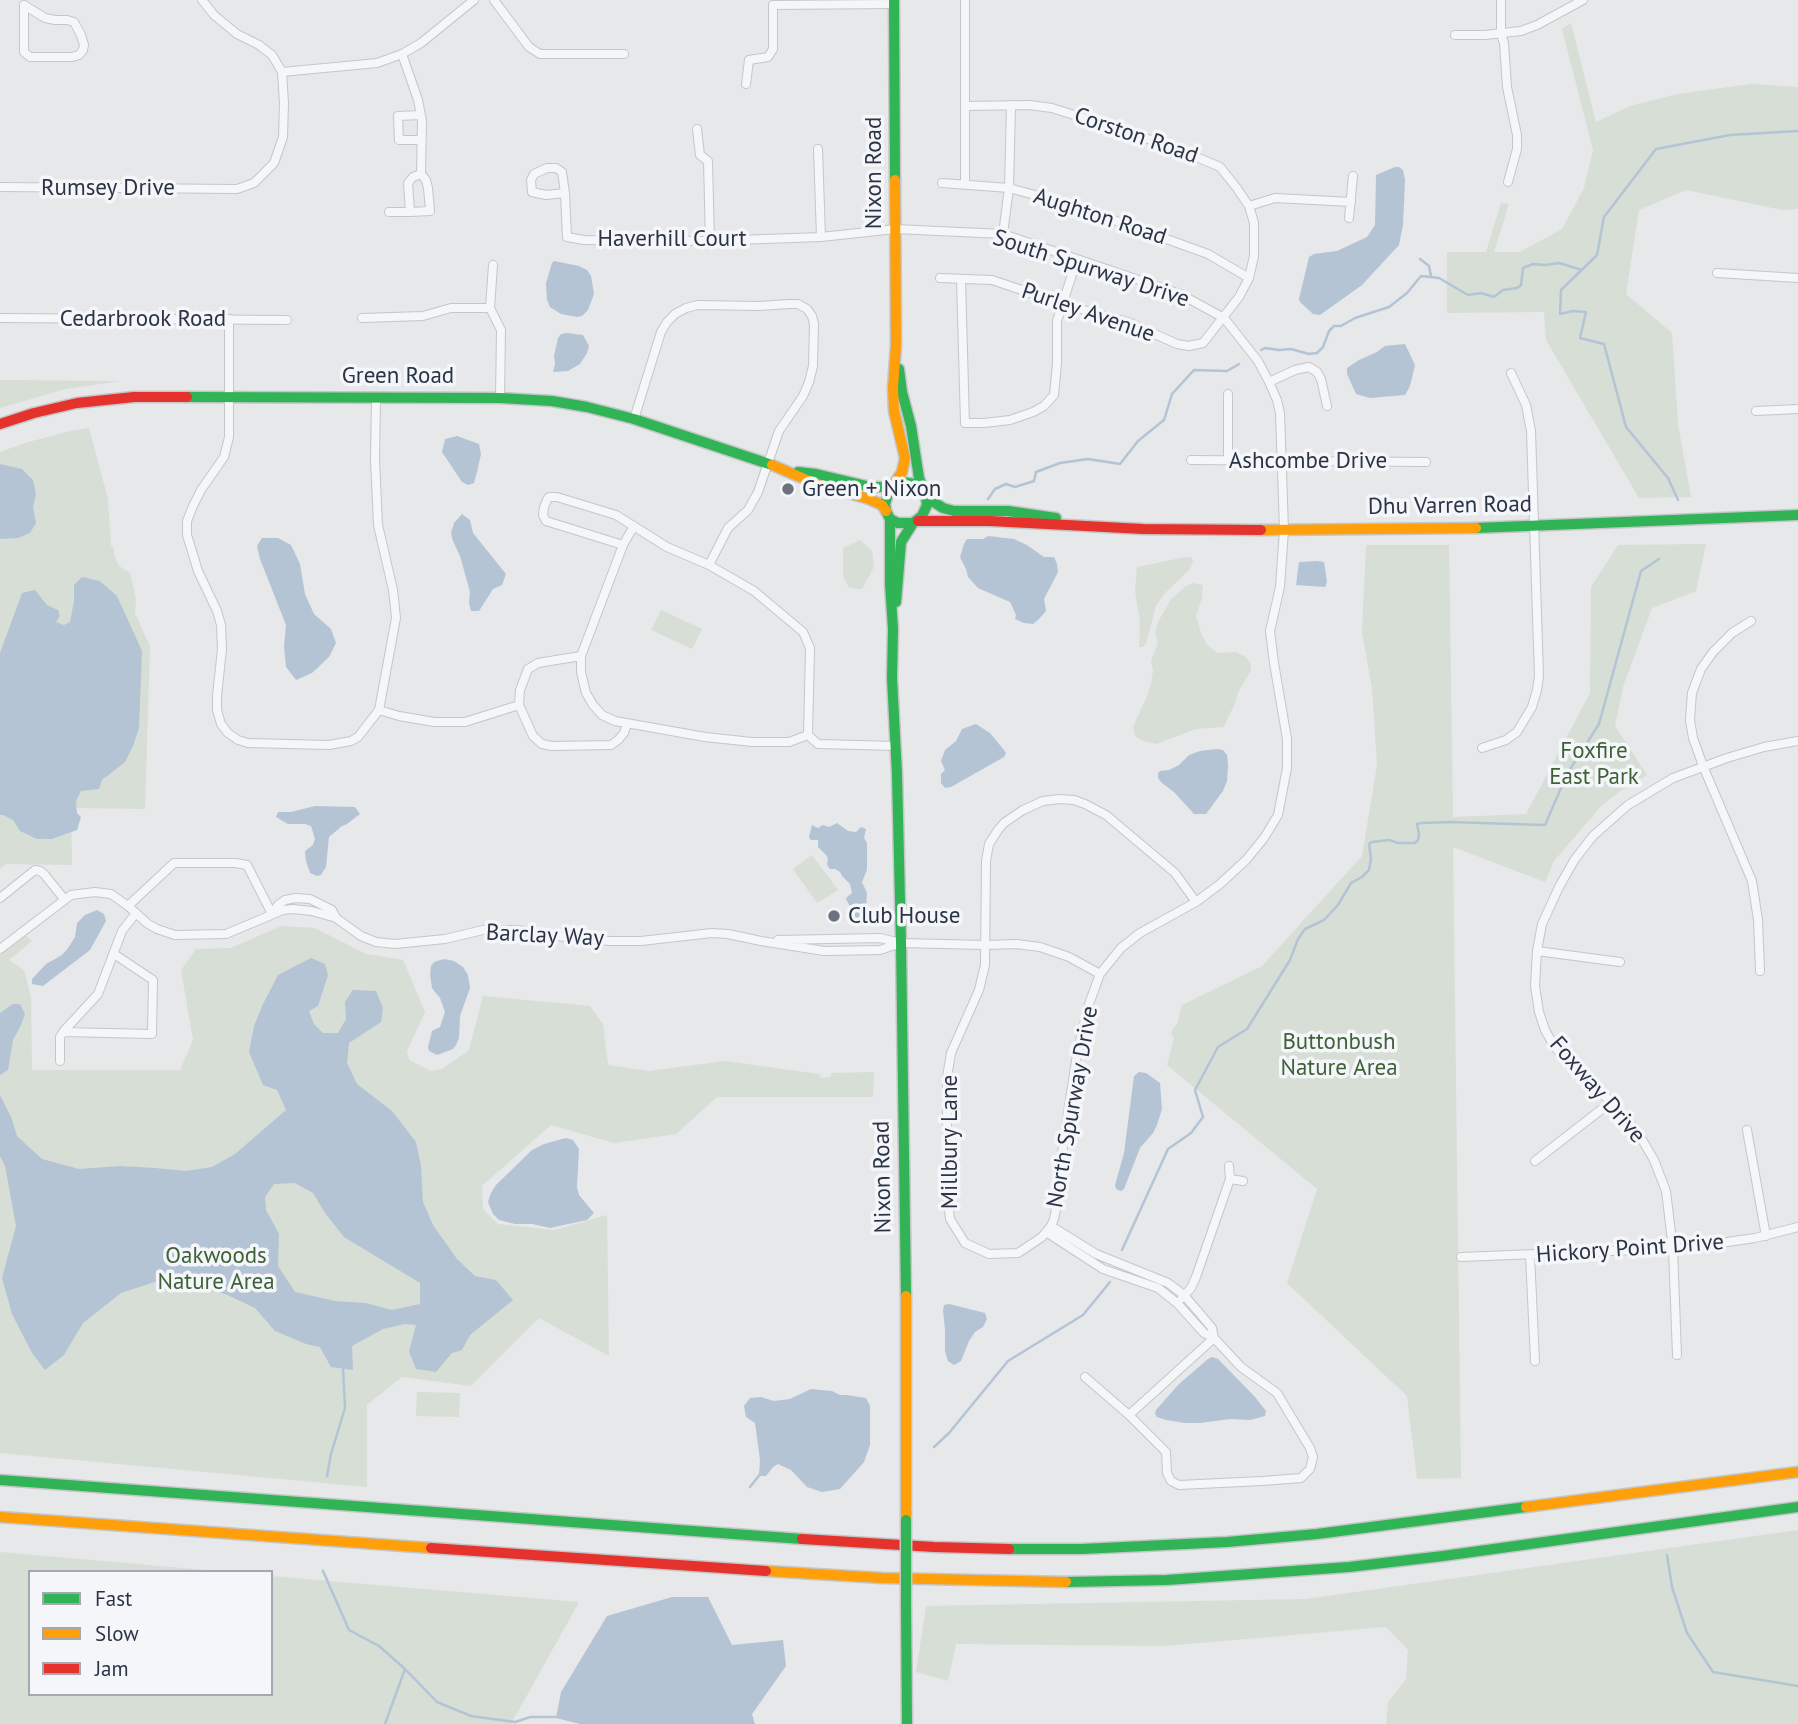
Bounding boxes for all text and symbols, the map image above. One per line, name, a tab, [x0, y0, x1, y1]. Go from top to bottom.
street label: Corston Road	[1070, 102, 1202, 170]
street label: Nixon Road	[860, 117, 888, 229]
street label: Rumsey Drive	[41, 174, 175, 202]
street label: Aughton Road	[1030, 183, 1170, 251]
street label: South Spurway Drive	[989, 224, 1193, 314]
street label: Haverhill Court	[598, 225, 746, 253]
street label: Purley Avenue	[1018, 277, 1158, 349]
street label: Cedarbrook Road	[60, 305, 226, 333]
street label: Green Road	[342, 362, 454, 390]
street label: Ashcombe Drive	[1229, 447, 1387, 475]
place label: Green + Nixon	[802, 475, 941, 503]
marker: Green + Nixon	[780, 481, 796, 497]
street label: Dhu Varren Road	[1368, 491, 1532, 521]
park label: Foxfire East Park	[1549, 737, 1639, 791]
place label: Club House	[848, 902, 960, 930]
marker: Club House	[826, 908, 842, 924]
street label: Barclay Way	[485, 919, 605, 953]
street label: North Spurway Drive	[1042, 1004, 1104, 1210]
park label: Buttonbush Nature Area	[1280, 1028, 1398, 1082]
street label: Foxway Drive	[1543, 1031, 1651, 1149]
street label: Millbury Lane	[936, 1075, 964, 1209]
street label: Nixon Road	[868, 1120, 898, 1234]
street label: Hickory Point Drive	[1535, 1229, 1725, 1269]
park label: Oakwoods Nature Area	[157, 1242, 275, 1296]
legend	[28, 1570, 273, 1696]
text: Fast	[95, 1585, 132, 1612]
text: Slow	[95, 1620, 139, 1647]
text: Jam	[95, 1655, 129, 1682]

